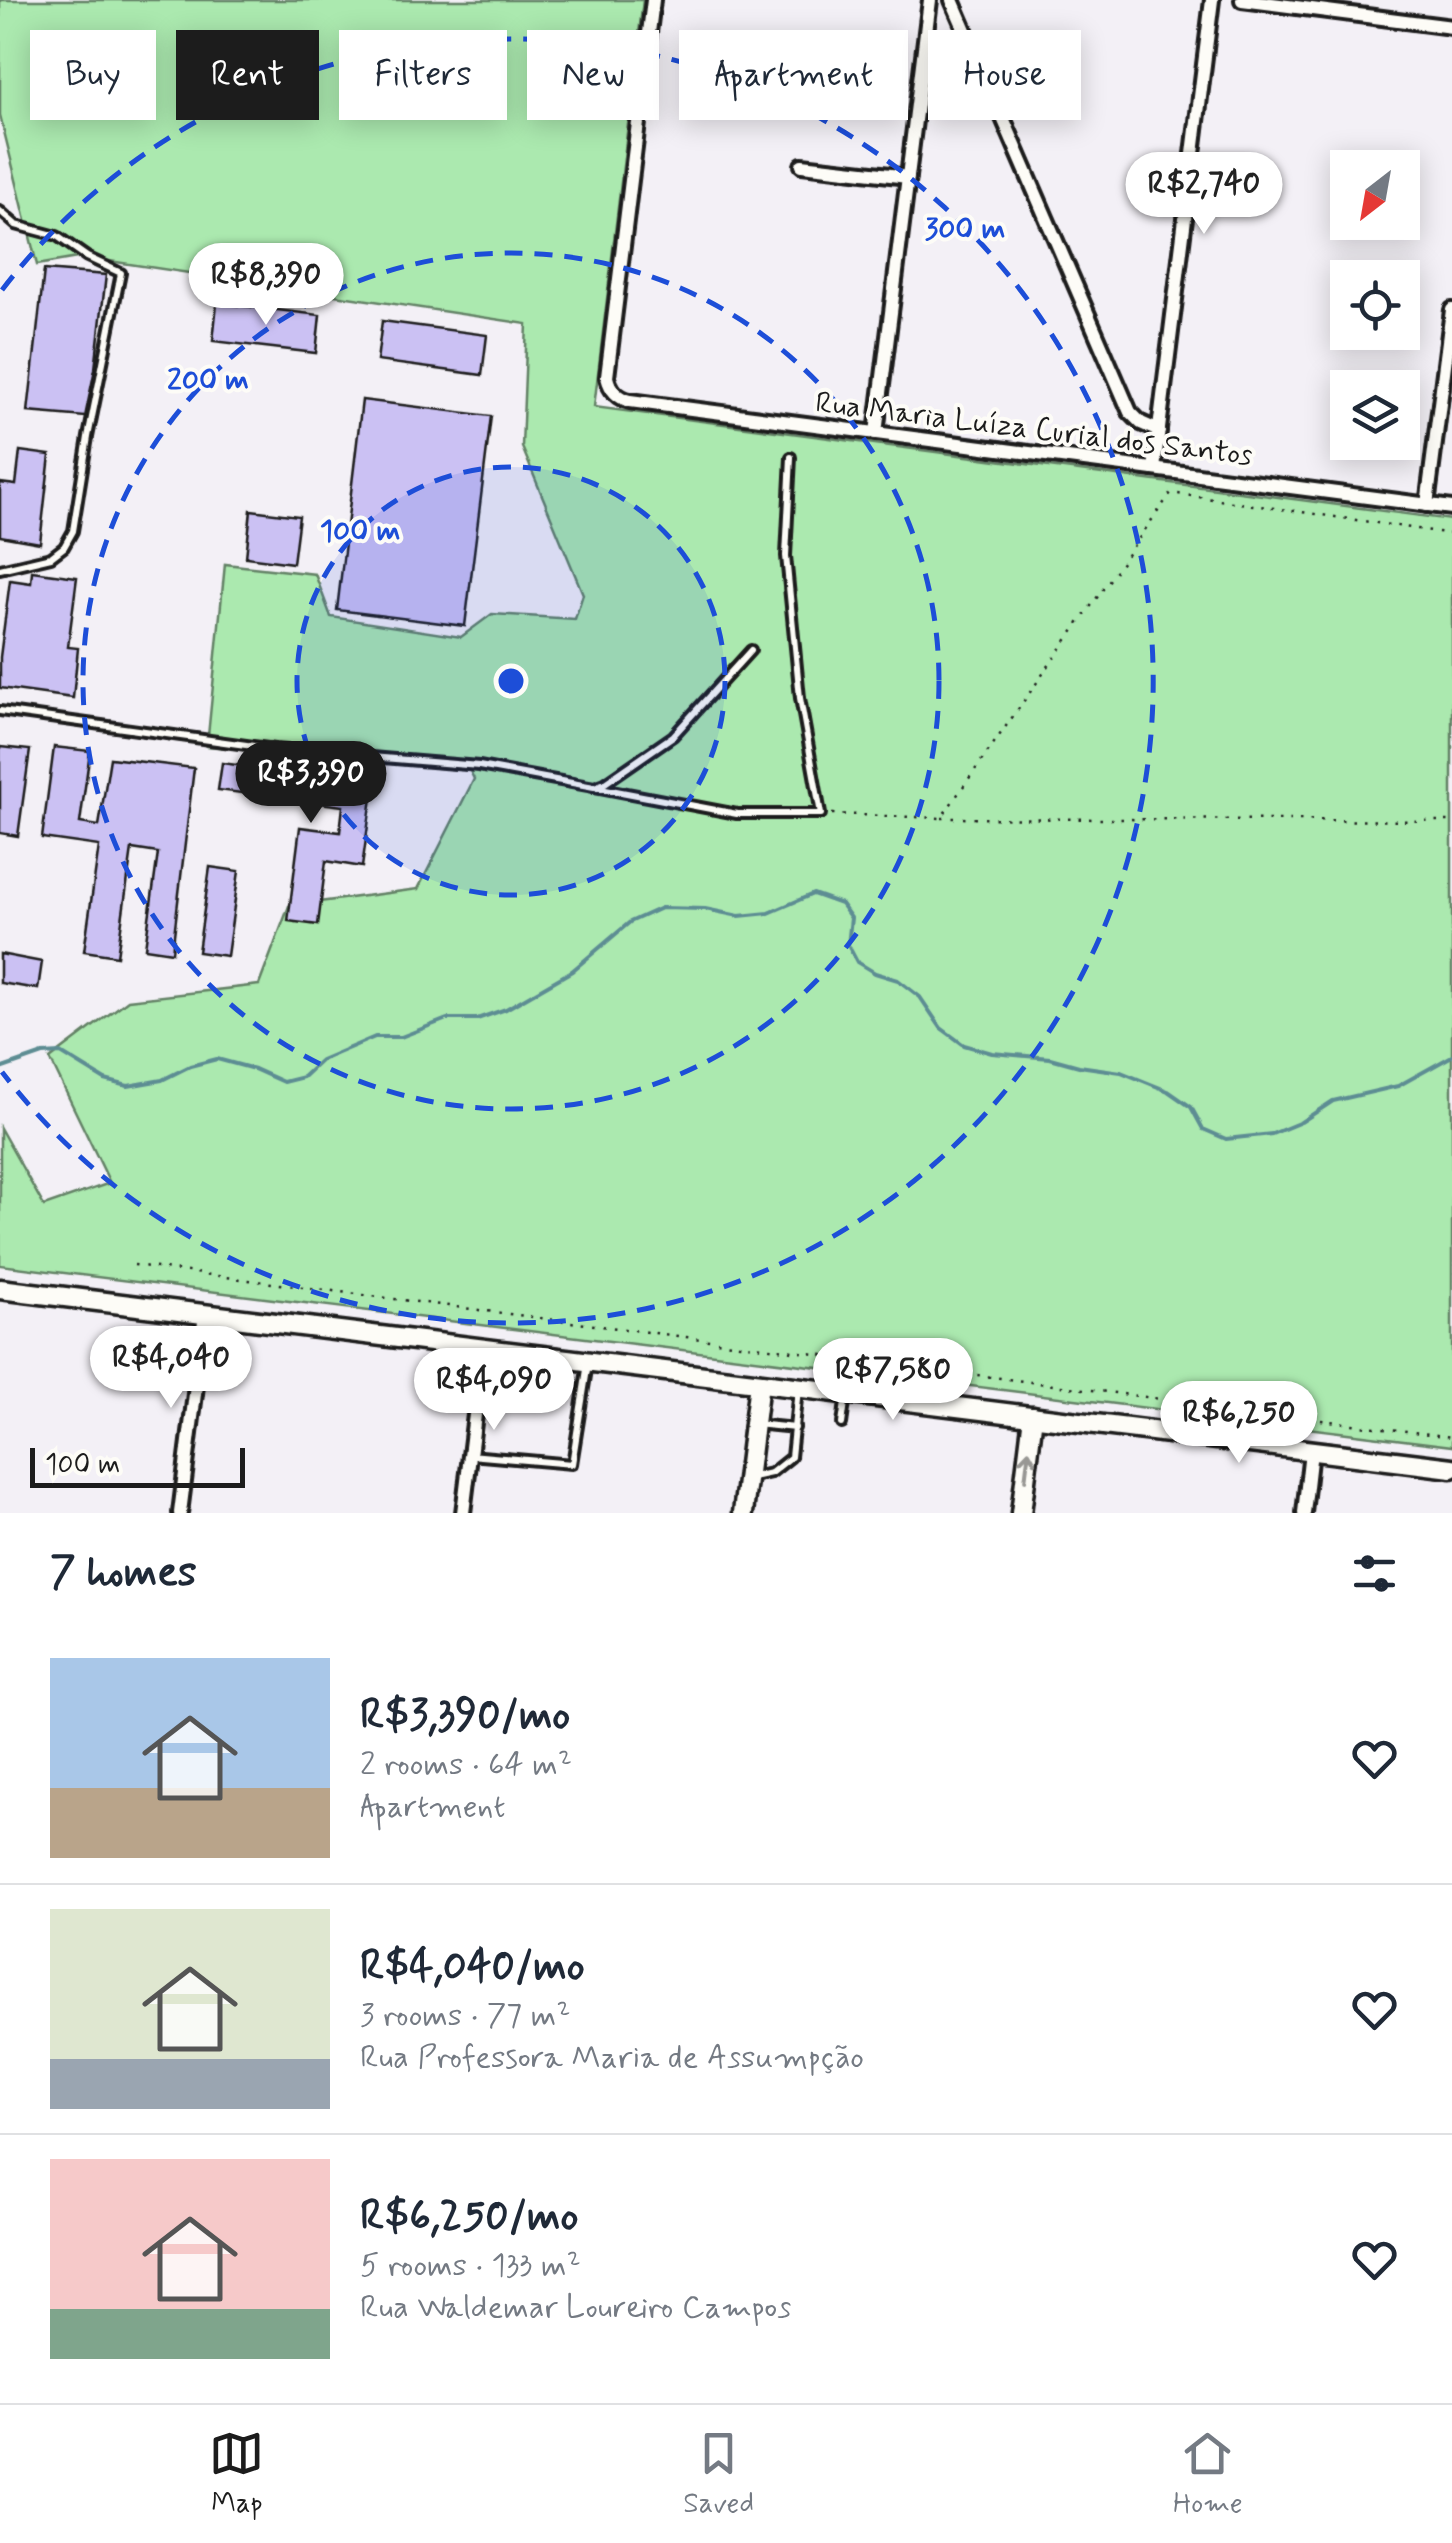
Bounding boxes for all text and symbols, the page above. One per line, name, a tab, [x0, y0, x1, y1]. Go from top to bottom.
chip: Buy	[30, 30, 156, 120]
chip: Rent	[176, 30, 319, 120]
chip: Filters	[339, 30, 507, 120]
chip: New	[527, 30, 659, 120]
chip: Apartment	[679, 30, 908, 120]
chip: House	[928, 30, 1081, 120]
north arrow	[1330, 150, 1420, 240]
map controls	[1330, 150, 1420, 460]
pin: R$2,740	[1112, 152, 1296, 237]
text: R$2,740	[1148, 163, 1260, 205]
text: 300 m	[925, 210, 1005, 249]
pin: R$8,390	[174, 243, 358, 328]
text: R$8,390	[211, 254, 321, 296]
button: locate	[1330, 260, 1420, 350]
text: 200 m	[167, 361, 249, 400]
button: layers	[1330, 370, 1420, 460]
street label: Rua Maria Luíza Curial dos Santos	[813, 383, 1254, 476]
text: 100 m	[320, 512, 400, 551]
centre of rings	[493, 663, 529, 699]
pin: R$3,390	[219, 741, 403, 826]
text: R$3,390	[257, 752, 365, 794]
pin: R$4,040	[79, 1326, 263, 1411]
text: R$4,040	[112, 1337, 230, 1379]
pin: R$7,580	[801, 1338, 985, 1423]
pin: R$4,090	[402, 1348, 586, 1433]
text: R$7,580	[835, 1349, 951, 1391]
text: R$4,090	[436, 1359, 552, 1401]
pin: R$6,250	[1147, 1381, 1331, 1466]
text: R$6,250	[1182, 1392, 1296, 1434]
scale bar	[30, 1443, 245, 1488]
text: 100 m	[45, 1447, 120, 1484]
one-way arrow	[1018, 1449, 1037, 1481]
text: 7 homes	[50, 1546, 197, 1601]
icon: filters	[1347, 1546, 1402, 1601]
text: R$3,390/mo	[360, 1689, 570, 1744]
icon: home	[130, 1698, 250, 1818]
icon: heart	[1347, 1731, 1402, 1786]
text: 2 rooms · 64 m²	[360, 1744, 572, 1786]
text: Apartment	[360, 1786, 505, 1828]
text: R$4,040/mo	[360, 1940, 585, 1995]
icon: home	[130, 1949, 250, 2069]
icon: heart	[1347, 1982, 1402, 2037]
text: 3 rooms · 77 m²	[360, 1995, 571, 2037]
text: Rua Professora Maria de Assumpção	[360, 2037, 864, 2079]
text: R$6,250/mo	[360, 2190, 578, 2245]
icon: home	[130, 2199, 250, 2319]
icon: heart	[1347, 2232, 1402, 2287]
text: 5 rooms · 133 m²	[360, 2245, 581, 2287]
text: Rua Waldemar Loureiro Campos	[360, 2287, 791, 2329]
tab: Map	[209, 2426, 264, 2523]
tab: Saved	[683, 2426, 754, 2523]
tab: Home	[1173, 2426, 1243, 2523]

